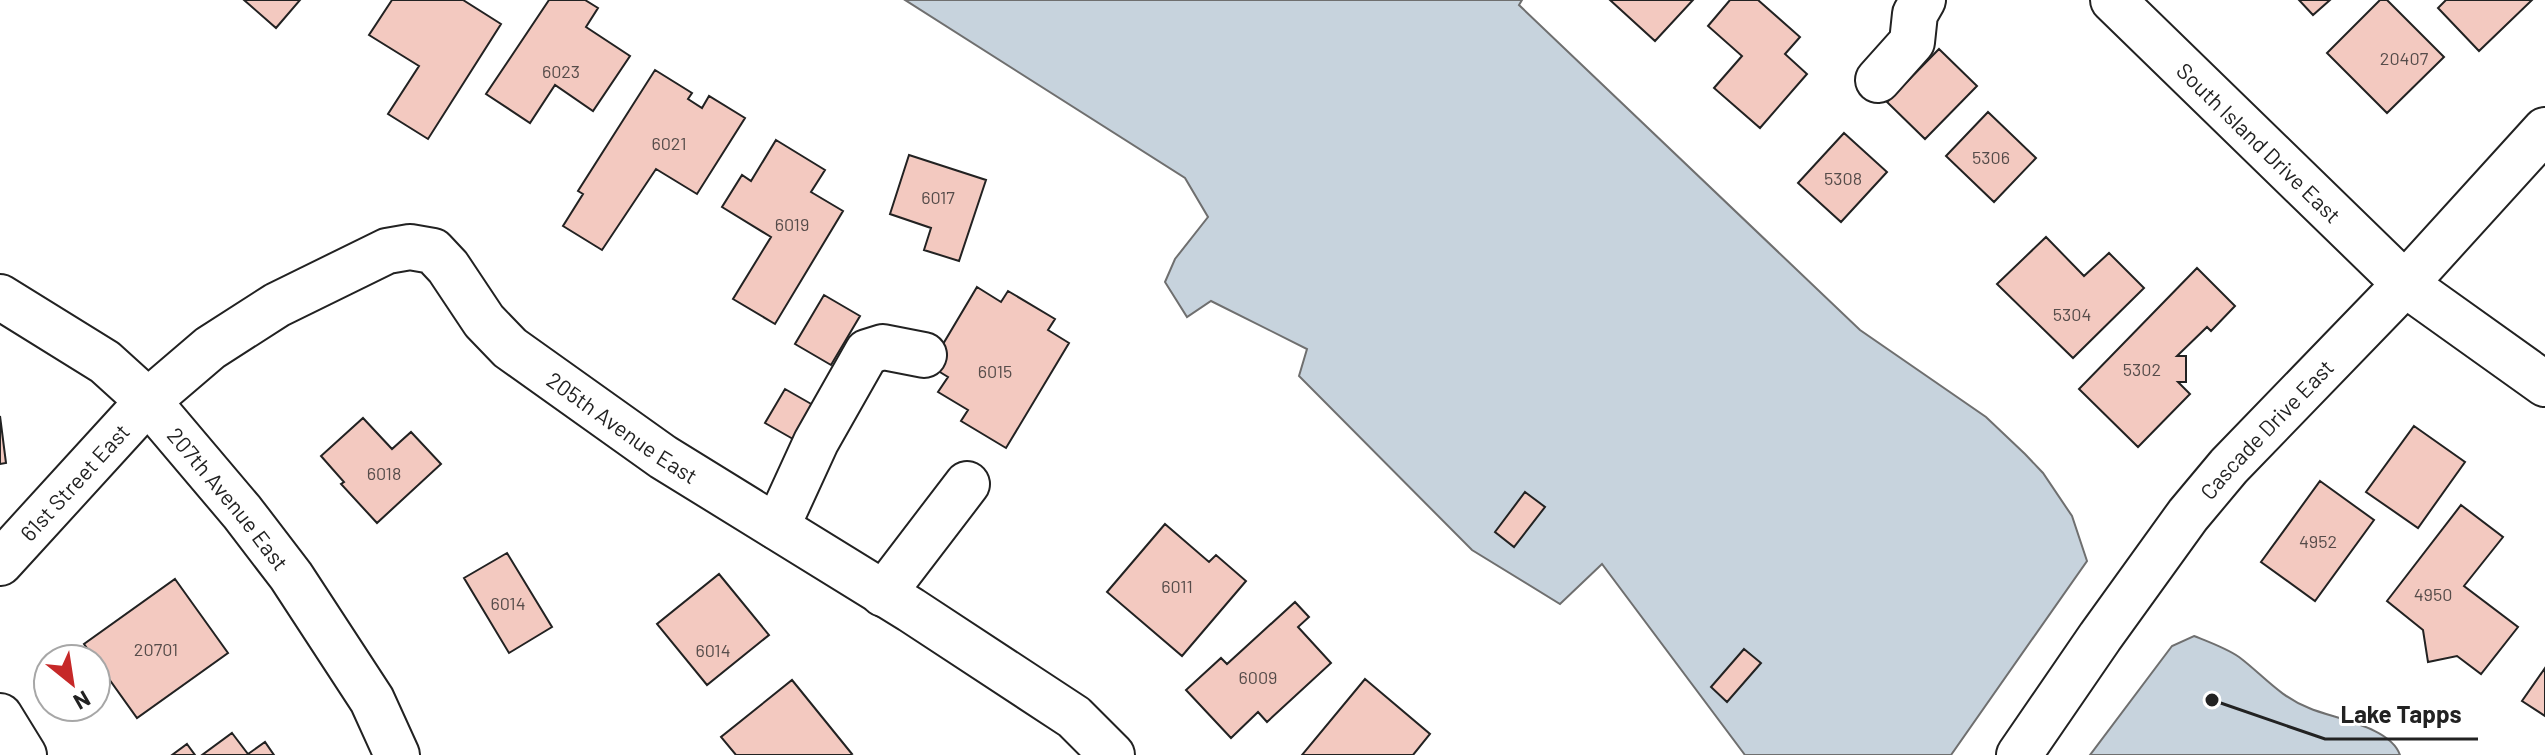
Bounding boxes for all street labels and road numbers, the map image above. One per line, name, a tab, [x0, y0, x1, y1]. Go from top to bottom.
street label: South Island Drive East	[2172, 57, 2347, 228]
street label: Cascade Drive East	[2194, 354, 2338, 504]
street label: 205th Avenue East	[543, 366, 703, 488]
street label: 61st Street East	[14, 418, 134, 546]
street label: 207th Avenue East	[163, 422, 294, 575]

